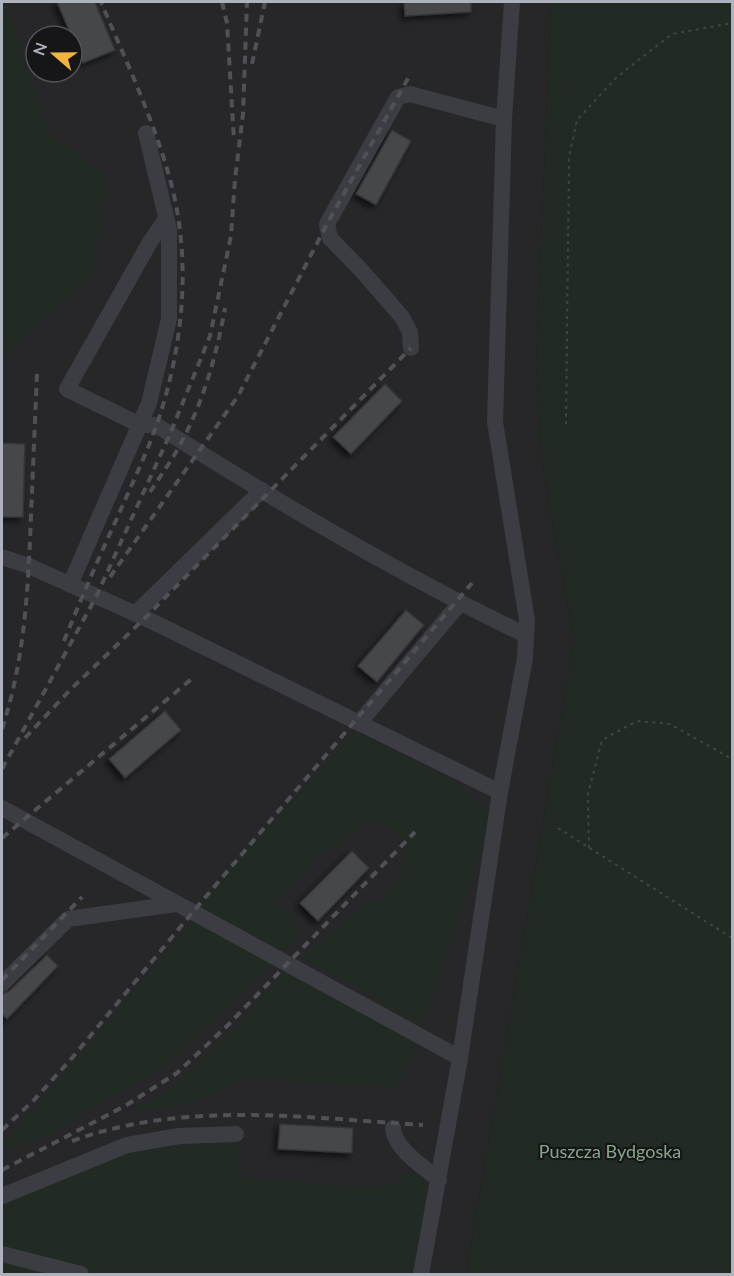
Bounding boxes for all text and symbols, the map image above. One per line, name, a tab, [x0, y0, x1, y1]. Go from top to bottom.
north arrow	[24, 24, 84, 84]
text: N	[28, 40, 50, 58]
park label: Puszcza Bydgoska	[539, 1140, 681, 1162]

